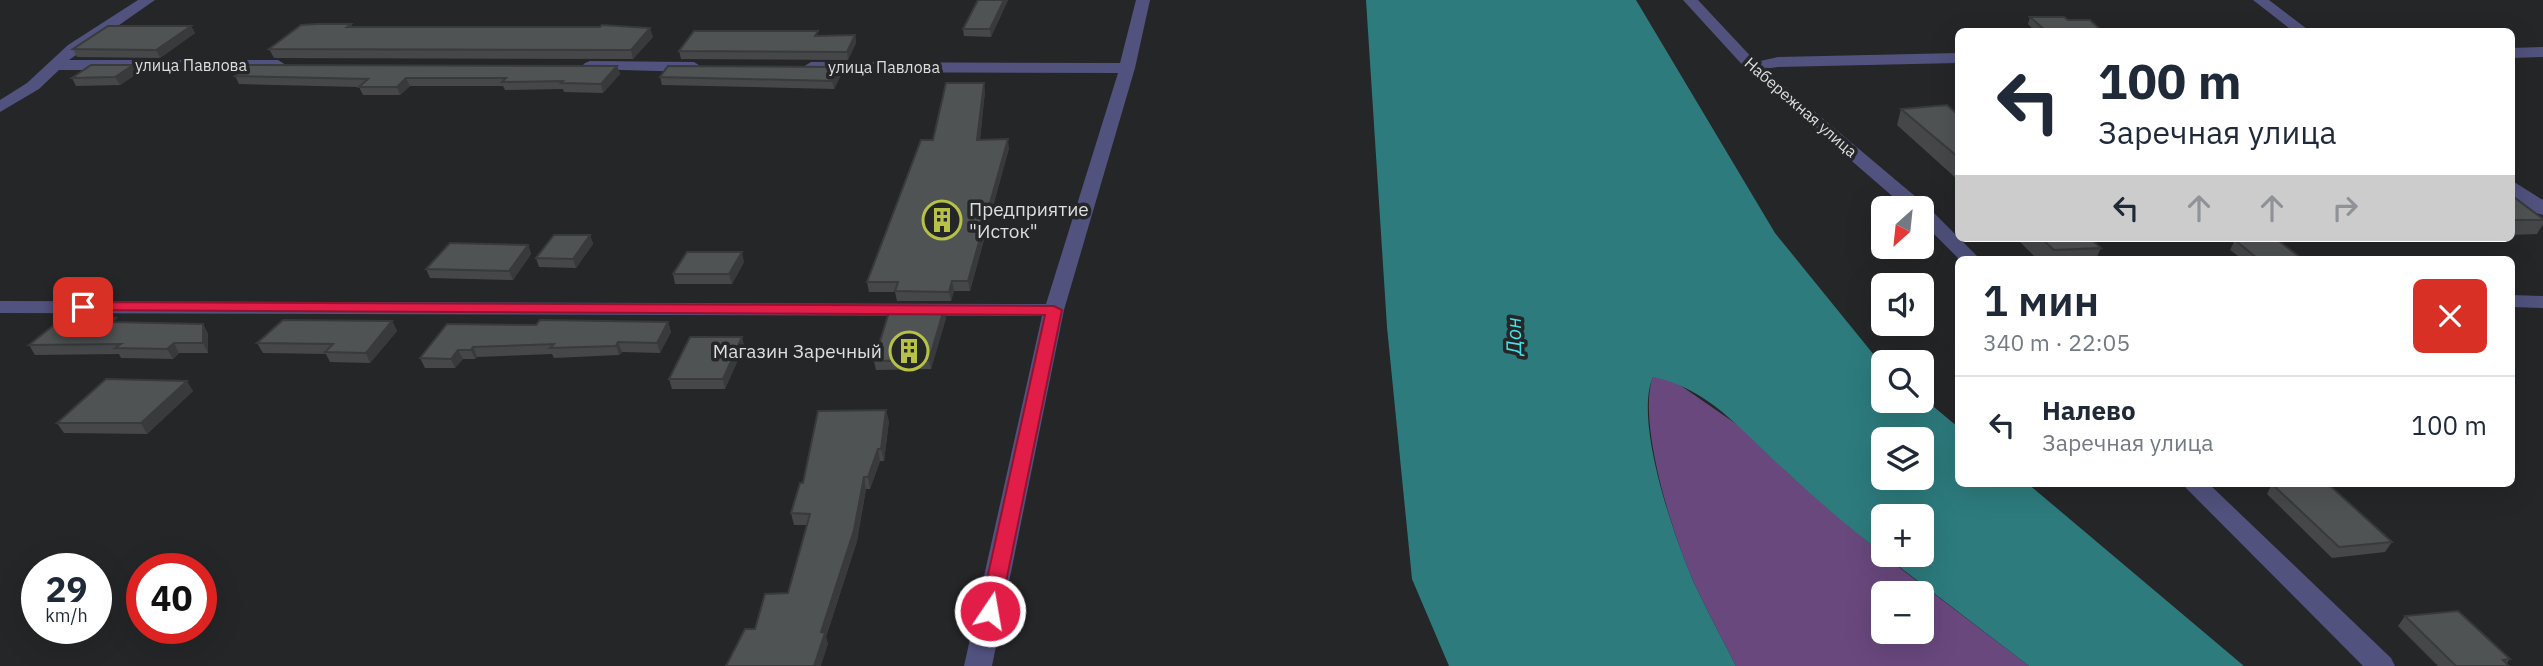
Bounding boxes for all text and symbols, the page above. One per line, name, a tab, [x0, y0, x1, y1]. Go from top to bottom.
text: 100 m	[2098, 49, 2242, 112]
street label: Набережная улица	[1741, 53, 1862, 162]
street label: улица Павлова	[135, 55, 247, 75]
icon: left	[1983, 56, 2074, 147]
street label: улица Павлова	[828, 57, 940, 77]
text: Заречная улица	[2098, 111, 2337, 153]
icon: left	[2107, 189, 2145, 227]
icon: ahead	[2180, 189, 2218, 227]
icon: ahead	[2253, 189, 2291, 227]
icon: right	[2326, 189, 2364, 227]
north arrow	[1871, 196, 1934, 259]
map controls	[1871, 196, 1934, 644]
place label: Предприятие "Исток"	[969, 197, 1089, 243]
building icon: Предприятие "Исток"	[921, 199, 963, 241]
button: sound	[1871, 273, 1934, 336]
text: 1 мин	[1983, 273, 2099, 328]
pin	[53, 277, 113, 337]
button: close	[2413, 279, 2487, 353]
icon: arrive	[64, 288, 102, 326]
water label: Дон	[1499, 317, 1527, 357]
text: 340 m · 22:05	[1983, 327, 2130, 357]
building icon: Магазин Заречный	[888, 330, 930, 372]
place label: Магазин Заречный	[713, 339, 882, 363]
button: search	[1871, 350, 1934, 413]
text: Налево	[2042, 393, 2136, 427]
icon: left	[1983, 406, 2021, 444]
text: 100 m	[2411, 408, 2487, 442]
button: layers	[1871, 427, 1934, 490]
text: Заречная улица	[2042, 427, 2214, 457]
button: +	[1871, 504, 1934, 567]
speed limit sign: 40	[126, 553, 217, 644]
text: 29	[45, 566, 88, 612]
position arrow	[953, 574, 1027, 648]
button: −	[1871, 581, 1934, 644]
text: km/h	[45, 604, 88, 627]

